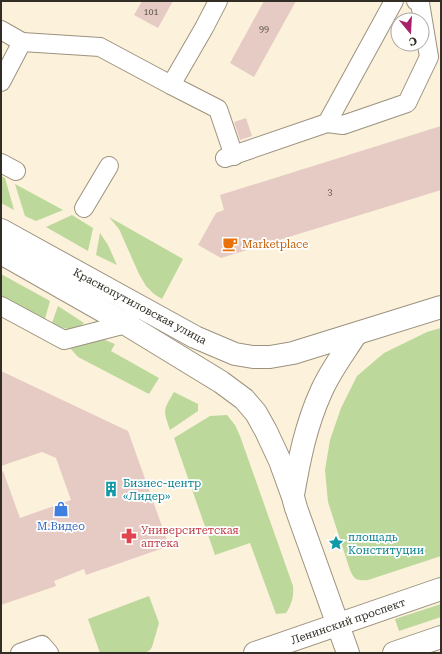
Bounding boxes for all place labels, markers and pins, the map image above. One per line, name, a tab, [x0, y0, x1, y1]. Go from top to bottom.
cafe icon: Marketplace	[221, 235, 239, 253]
place label: Marketplace	[242, 238, 308, 251]
place label: Бизнес-центр «Лидер»	[123, 477, 201, 503]
building icon: Бизнес-центр «Лидер»	[102, 480, 120, 498]
shop icon: М.Видео	[52, 500, 70, 518]
place label: М.Видео	[37, 520, 85, 533]
place label: Университетская аптека	[141, 524, 239, 550]
pharmacy icon: Университетская аптека	[120, 527, 138, 545]
place label: площадь Конституции	[348, 531, 424, 557]
place icon: площадь Конституции	[327, 534, 345, 552]

